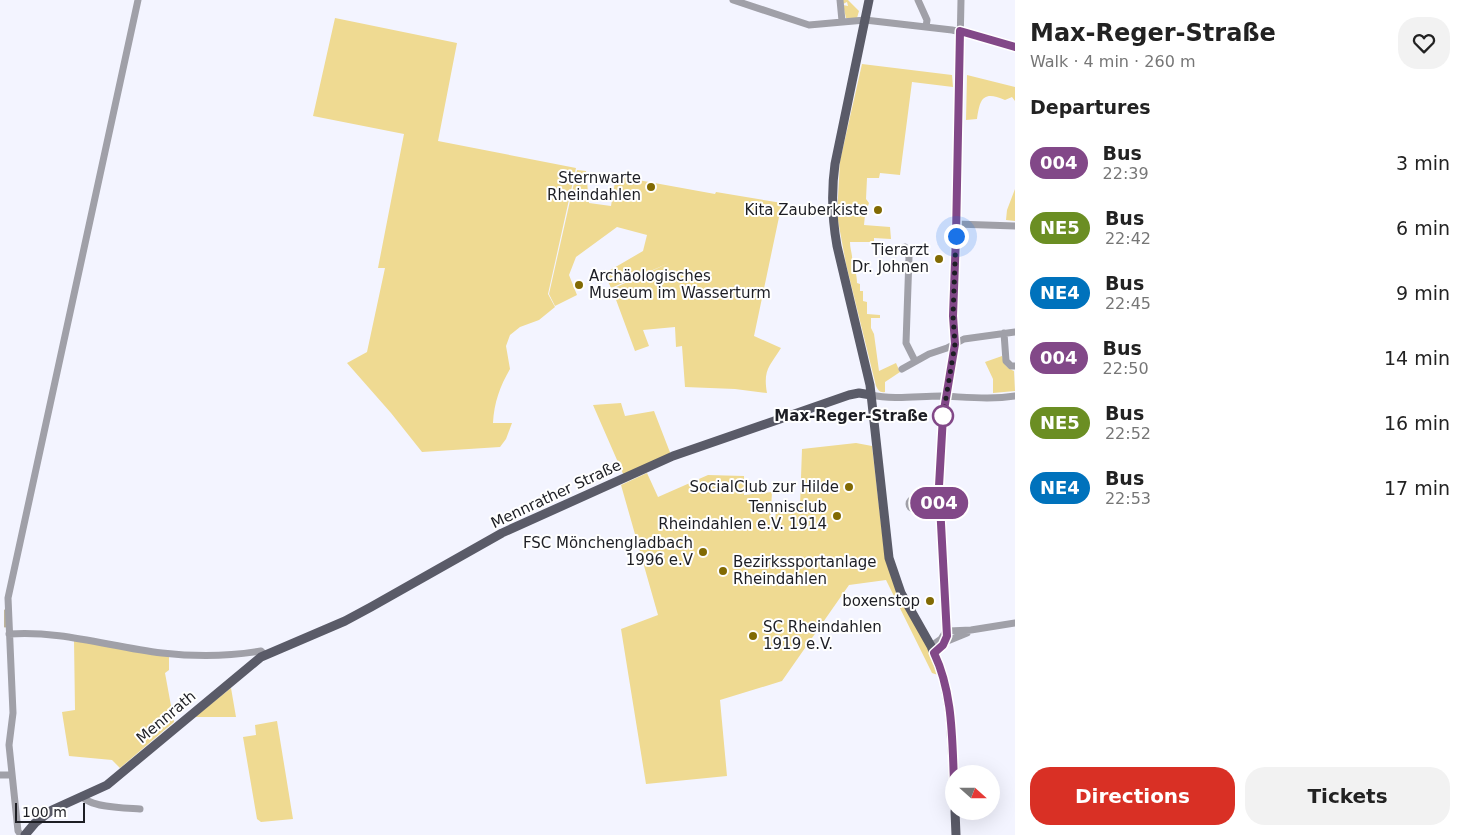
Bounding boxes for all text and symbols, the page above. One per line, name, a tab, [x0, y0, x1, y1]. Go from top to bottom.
button: heart	[1398, 17, 1450, 69]
text: Max-Reger-Straße	[1030, 19, 1276, 47]
text: Walk · 4 min · 260 m	[1030, 52, 1195, 71]
text: Departures	[1030, 96, 1151, 118]
text: Bus	[1103, 142, 1142, 164]
text: 004	[1040, 152, 1078, 173]
text: 3 min	[1396, 152, 1450, 174]
text: 22:39	[1103, 164, 1149, 183]
place label: Sternwarte Rheindahlen	[547, 169, 641, 204]
marker: Sternwarte Rheindahlen	[645, 181, 657, 193]
place label: Kita Zauberkiste	[744, 201, 868, 219]
marker: Kita Zauberkiste	[872, 204, 884, 216]
text: Bus	[1105, 207, 1144, 229]
text: NE5	[1040, 217, 1080, 238]
text: 6 min	[1396, 217, 1450, 239]
your location	[944, 224, 969, 249]
text: 22:42	[1105, 229, 1151, 248]
place label: Tierarzt Dr. Johnen	[852, 241, 929, 276]
marker: Tierarzt Dr. Johnen	[933, 253, 945, 265]
place label: Archäologisches Museum im Wasserturm	[589, 267, 771, 302]
text: Bus	[1105, 272, 1144, 294]
marker: Archäologisches Museum im Wasserturm	[573, 279, 585, 291]
text: NE4	[1040, 282, 1080, 303]
text: 9 min	[1396, 282, 1450, 304]
text: 22:45	[1105, 294, 1151, 313]
text: Bus	[1103, 337, 1142, 359]
text: 004	[1040, 347, 1078, 368]
text: 14 min	[1384, 347, 1450, 369]
text: 22:50	[1103, 359, 1149, 378]
text: Bus	[1105, 402, 1144, 424]
marker: Max-Reger-Straße	[932, 405, 954, 427]
place label: Max-Reger-Straße	[774, 407, 928, 425]
text: NE5	[1040, 412, 1080, 433]
text: 16 min	[1384, 412, 1450, 434]
text: 22:52	[1105, 424, 1151, 443]
street label: Mennrather Straße	[488, 456, 624, 532]
text: Bus	[1105, 467, 1144, 489]
text: NE4	[1040, 477, 1080, 498]
text: 17 min	[1384, 477, 1450, 499]
place label: SocialClub zur Hilde	[689, 478, 839, 496]
marker: SocialClub zur Hilde	[843, 481, 855, 493]
line badge: 004	[910, 487, 968, 519]
text: 22:53	[1105, 489, 1151, 508]
text: 004	[920, 492, 958, 513]
place label: Tennisclub Rheindahlen e.V. 1914	[658, 498, 827, 533]
marker: Tennisclub Rheindahlen e.V. 1914	[831, 510, 843, 522]
place label: FSC Mönchengladbach 1996 e.V	[523, 534, 694, 569]
marker: FSC Mönchengladbach 1996 e.V	[697, 546, 709, 558]
place label: Bezirkssportanlage Rheindahlen	[733, 553, 877, 588]
marker: Bezirkssportanlage Rheindahlen	[717, 565, 729, 577]
place label: boxenstop	[842, 592, 920, 610]
marker: boxenstop	[924, 595, 936, 607]
place label: SC Rheindahlen 1919 e.V.	[763, 618, 882, 653]
marker: SC Rheindahlen 1919 e.V.	[747, 630, 759, 642]
street label: Mennrath	[133, 687, 199, 747]
north arrow	[945, 765, 1000, 820]
map controls	[945, 765, 1000, 820]
button: Directions	[1030, 767, 1235, 825]
button: Tickets	[1245, 767, 1450, 825]
scale bar	[15, 800, 85, 823]
text: 100 m	[22, 804, 67, 820]

